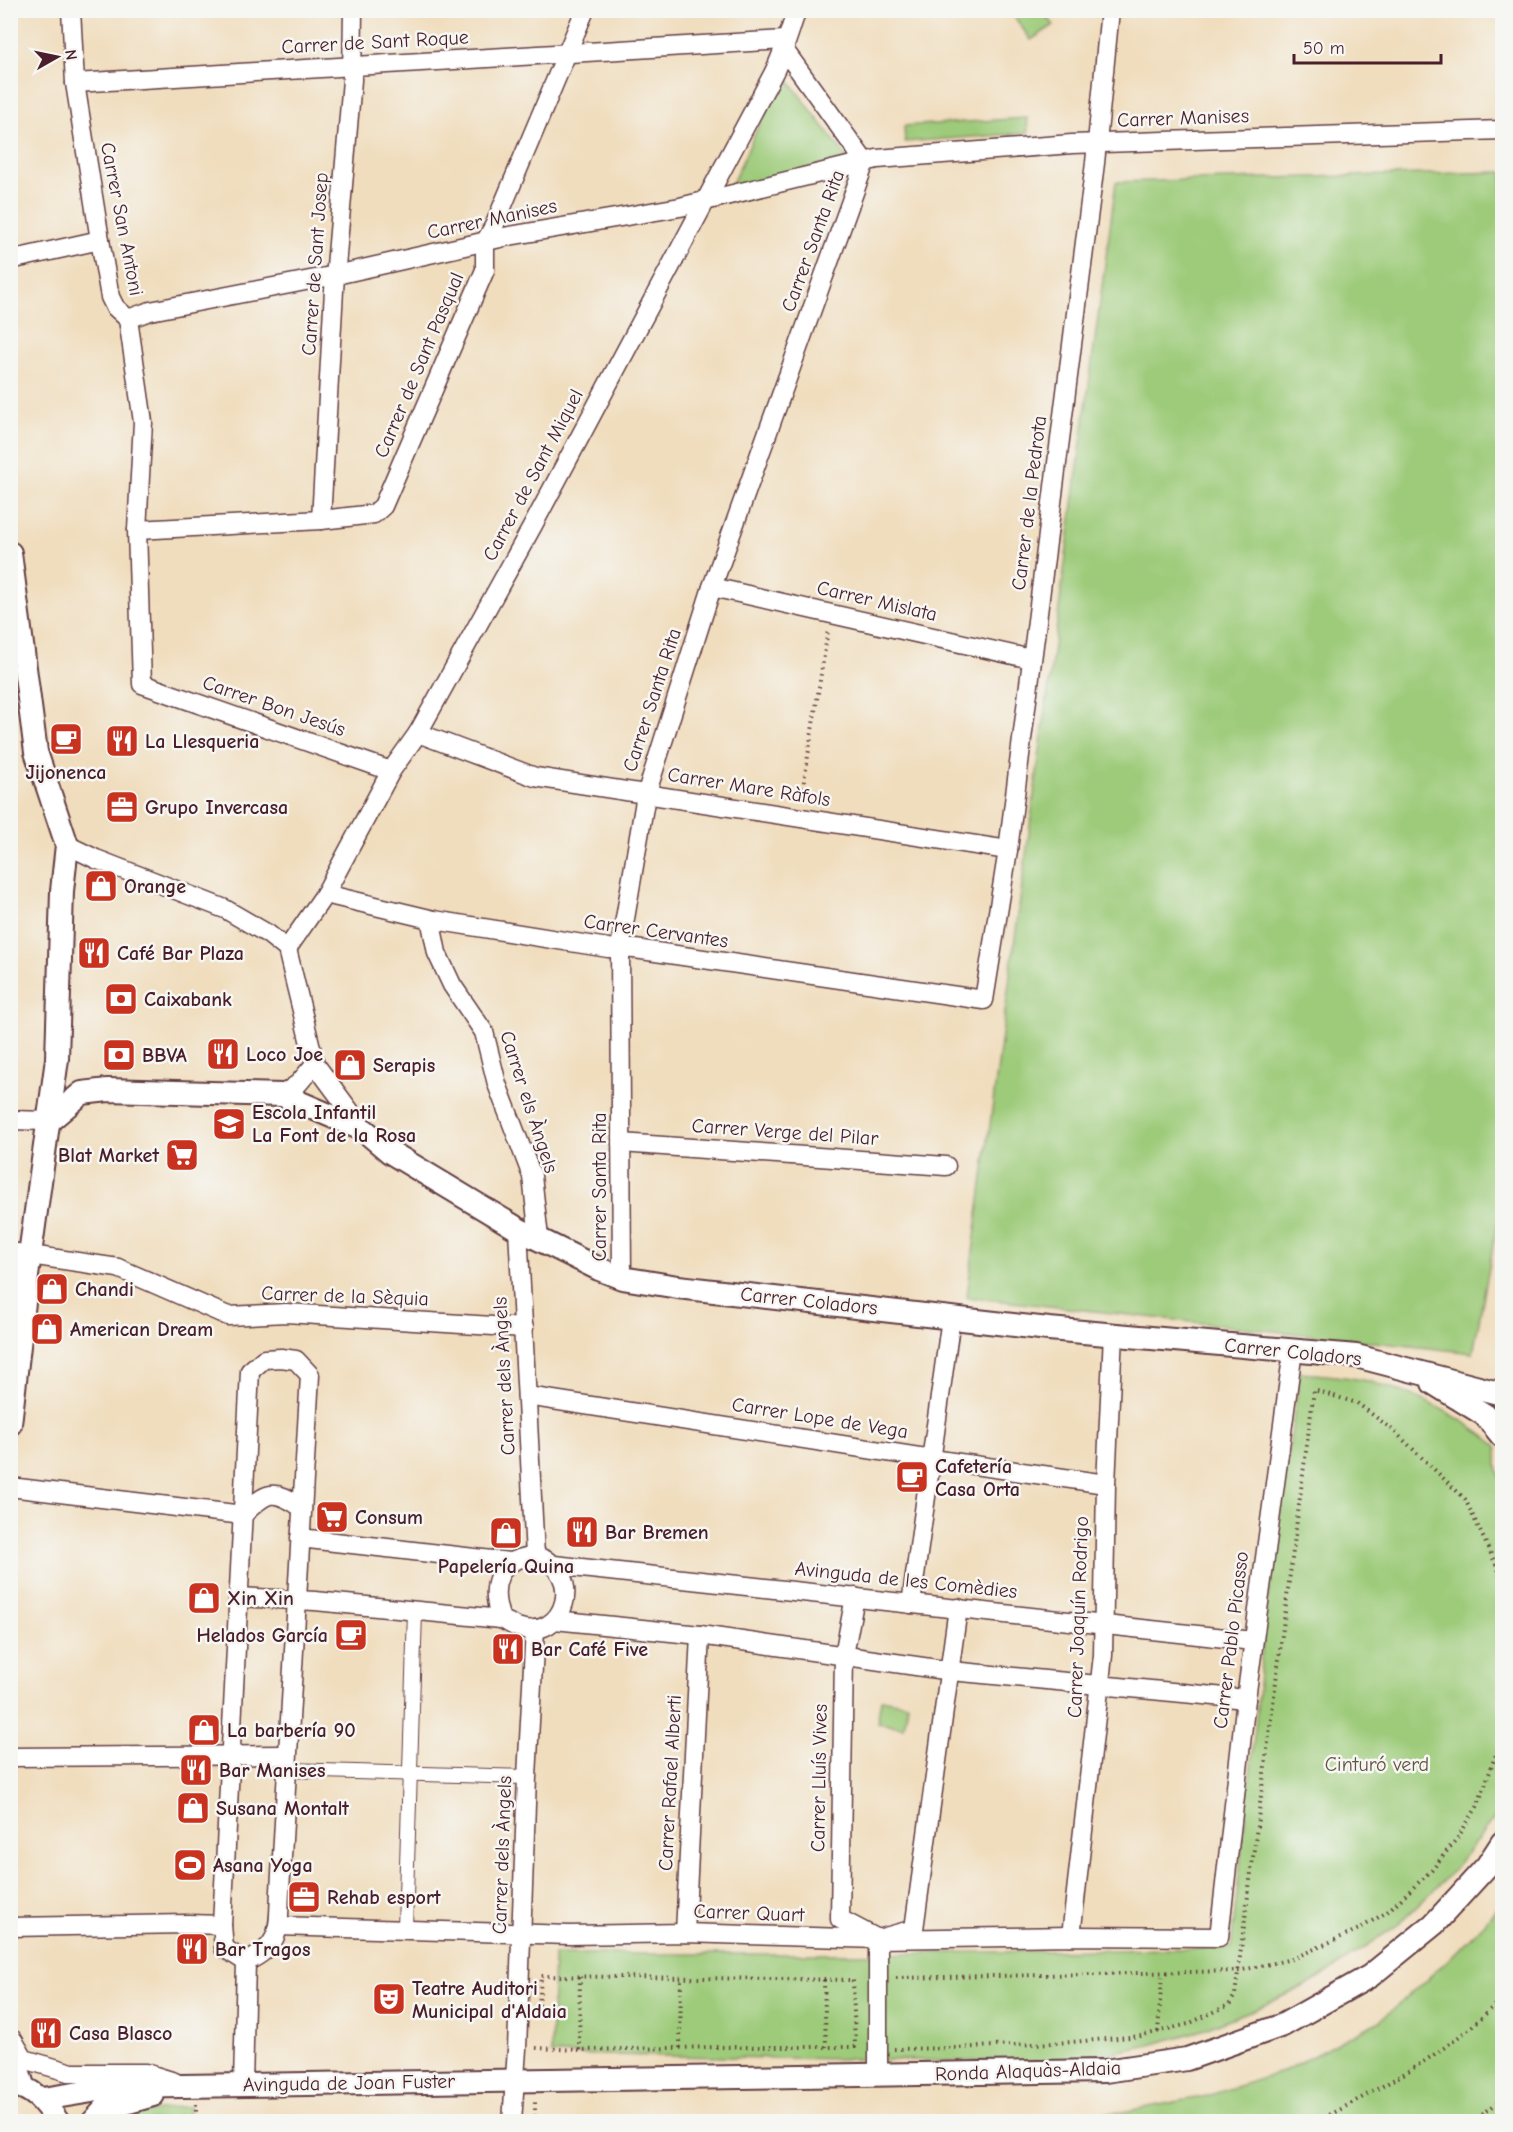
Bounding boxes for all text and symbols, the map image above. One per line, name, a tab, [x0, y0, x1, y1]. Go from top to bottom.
street label: Carrer de Sant Roque	[281, 26, 469, 58]
north arrow	[27, 27, 87, 87]
scale bar	[1294, 27, 1441, 65]
text: 50 m	[1303, 38, 1345, 59]
text: N	[61, 48, 81, 61]
street label: Carrer Manises	[1117, 104, 1249, 132]
street label: Carrer San Antoni	[96, 140, 148, 298]
street label: Carrer Santa Rita	[777, 167, 849, 315]
street label: Carrer de Sant Josep	[297, 172, 333, 356]
street label: Carrer Manises	[425, 194, 559, 244]
street label: Carrer de Sant Pasqual	[370, 269, 468, 461]
street label: Carrer de Sant Miquel	[478, 385, 588, 565]
street label: Carrer de la Pedrota	[1007, 414, 1051, 592]
street label: Carrer Mislata	[815, 576, 939, 626]
street label: Carrer Santa Rita	[618, 625, 686, 775]
street label: Carrer Bon Jesús	[200, 671, 348, 741]
cafe icon: Jijonenca	[48, 721, 84, 757]
restaurant icon: La Llesqueria	[104, 723, 140, 759]
place label: La Llesqueria	[145, 730, 259, 753]
place label: Jijonenca	[26, 761, 106, 784]
street label: Carrer Mare Ràfols	[666, 763, 832, 811]
office icon: Grupo Invercasa	[104, 789, 140, 825]
place label: Grupo Invercasa	[145, 796, 288, 819]
shop icon: Orange	[83, 868, 119, 904]
place label: Orange	[124, 875, 186, 898]
street label: Carrer Cervantes	[582, 909, 730, 953]
restaurant icon: Café Bar Plaza	[76, 935, 112, 971]
place label: Café Bar Plaza	[117, 942, 244, 965]
bank icon: Caixabank	[103, 981, 139, 1017]
place label: Caixabank	[144, 988, 232, 1011]
street label: Carrer els Àngels	[495, 1028, 564, 1176]
restaurant icon: Loco Joe	[205, 1036, 241, 1072]
bank icon: BBVA	[101, 1037, 137, 1073]
place label: Loco Joe	[246, 1043, 323, 1066]
place label: BBVA	[142, 1044, 187, 1067]
shop icon: Serapis	[332, 1047, 368, 1083]
place label: Serapis	[373, 1054, 435, 1077]
place label: Escola Infantil La Font de la Rosa	[252, 1101, 416, 1147]
school or university icon: Escola Infantil La Font de la Rosa	[211, 1106, 247, 1142]
street label: Carrer Santa Rita	[588, 1112, 611, 1262]
street label: Carrer Verge del Pilar	[691, 1114, 879, 1150]
supermarket icon: Blat Market	[164, 1137, 200, 1173]
place label: Blat Market	[58, 1144, 159, 1167]
shop icon: Chandi	[34, 1271, 70, 1307]
place label: Chandi	[75, 1278, 134, 1301]
street label: Carrer de la Sèquia	[261, 1282, 429, 1310]
street label: Carrer Coladors	[739, 1282, 879, 1320]
street label: Carrer dels Àngels	[487, 1296, 520, 1456]
shop icon: American Dream	[29, 1311, 65, 1347]
place label: American Dream	[70, 1318, 213, 1341]
street label: Carrer Coladors	[1223, 1333, 1363, 1371]
street label: Carrer Lope de Vega	[730, 1393, 910, 1443]
place label: Cafetería Casa Orta	[935, 1455, 1020, 1501]
cafe icon: Cafetería Casa Orta	[894, 1459, 930, 1495]
supermarket icon: Consum	[314, 1499, 350, 1535]
place label: Consum	[355, 1506, 423, 1529]
restaurant icon: Bar Bremen	[564, 1514, 600, 1550]
shop icon: Papelería Quina	[488, 1515, 524, 1551]
street label: Carrer Joaquín Rodrigo	[1063, 1516, 1093, 1718]
place label: Bar Bremen	[605, 1521, 709, 1544]
street label: Carrer Pablo Picasso	[1209, 1550, 1253, 1730]
place label: Papelería Quina	[438, 1555, 574, 1578]
street label: Avinguda de les Comèdies	[794, 1557, 1018, 1603]
shop icon: Xin Xin	[186, 1580, 222, 1616]
place label: Xin Xin	[227, 1587, 294, 1610]
cafe icon: Helados García	[333, 1617, 369, 1653]
place label: Helados García	[196, 1624, 328, 1647]
restaurant icon: Bar Café Five	[490, 1631, 526, 1667]
place label: Bar Café Five	[531, 1638, 648, 1661]
street label: Carrer Rafael Alberti	[654, 1694, 686, 1872]
street label: Carrer Lluís Vives	[806, 1704, 832, 1852]
shop icon: La barbería 90	[186, 1712, 222, 1748]
place label: La barbería 90	[227, 1719, 356, 1742]
restaurant icon: Bar Manises	[178, 1752, 214, 1788]
park label: Cinturó verd	[1325, 1753, 1429, 1776]
place label: Bar Manises	[219, 1759, 325, 1782]
street label: Carrer dels Àngels	[487, 1775, 516, 1935]
shop icon: Susana Montalt	[175, 1790, 211, 1826]
place label: Susana Montalt	[216, 1797, 349, 1820]
sports icon: Asana Yoga	[172, 1847, 208, 1883]
place label: Asana Yoga	[213, 1854, 313, 1877]
office icon: Rehab esport	[286, 1879, 322, 1915]
place label: Rehab esport	[327, 1886, 441, 1909]
street label: Carrer Quart	[693, 1900, 806, 1926]
restaurant icon: Bar Tragos	[174, 1931, 210, 1967]
place label: Bar Tragos	[215, 1938, 310, 1961]
place label: Teatre Auditori Municipal d'Aldaia	[412, 1977, 567, 2023]
theatre icon: Teatre Auditori Municipal d'Aldaia	[371, 1981, 407, 2017]
restaurant icon: Casa Blasco	[28, 2015, 64, 2051]
place label: Casa Blasco	[69, 2022, 172, 2045]
street label: Ronda Alaquàs-Aldaia	[935, 2056, 1121, 2086]
street label: Avinguda de Joan Fuster	[243, 2070, 455, 2096]

